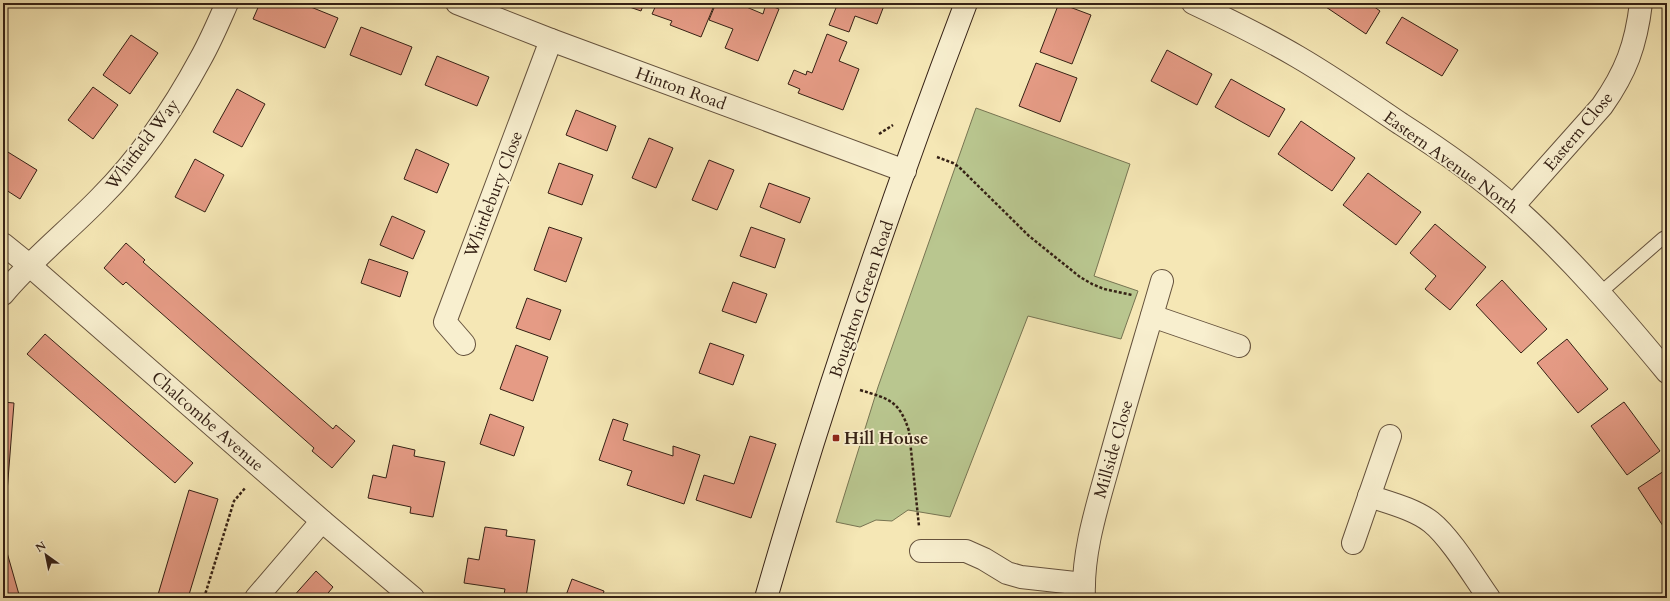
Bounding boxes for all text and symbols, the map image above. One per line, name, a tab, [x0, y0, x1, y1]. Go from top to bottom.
street label: Hinton Road	[632, 61, 729, 115]
street label: Eastern Close	[1538, 87, 1618, 176]
street label: Whitfield Way	[100, 94, 184, 195]
street label: Eastern Avenue North	[1379, 106, 1523, 220]
street label: Whittlebury Close	[458, 128, 528, 262]
street label: Boughton Green Road	[824, 218, 899, 381]
street label: Chalcombe Avenue	[147, 366, 269, 477]
street label: Millside Close	[1088, 397, 1138, 501]
place label: Hill House	[844, 427, 928, 450]
marker: Hill House	[831, 433, 841, 443]
north arrow	[26, 535, 66, 575]
text: N	[33, 538, 49, 556]

